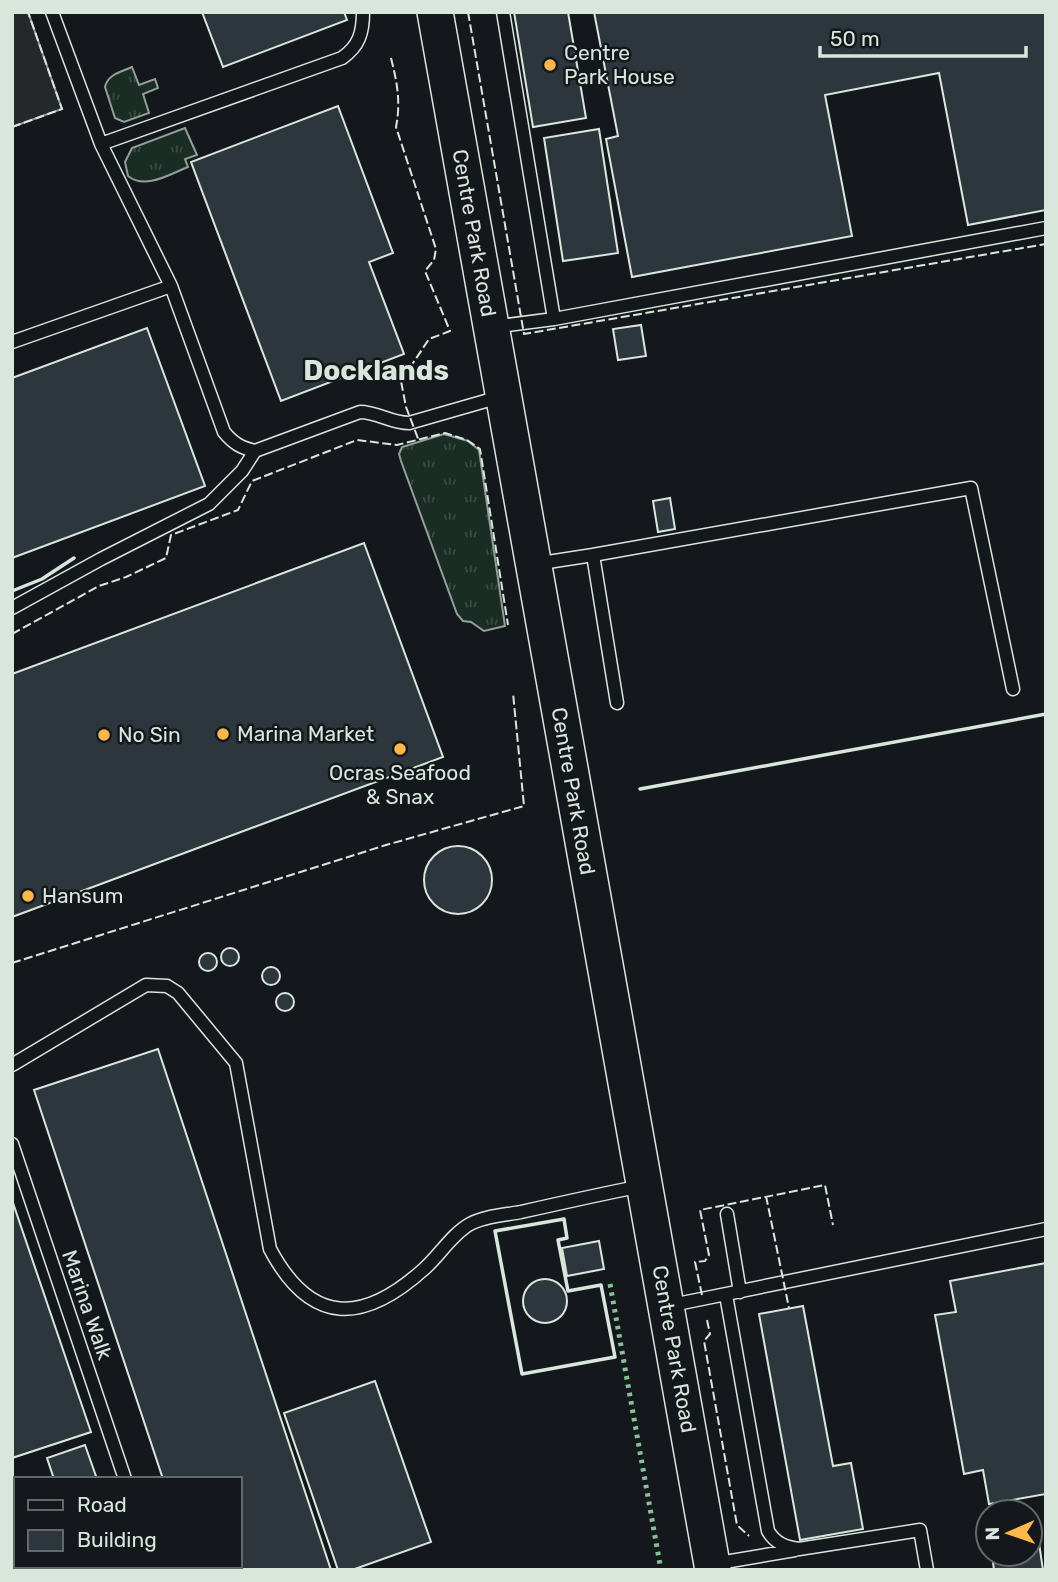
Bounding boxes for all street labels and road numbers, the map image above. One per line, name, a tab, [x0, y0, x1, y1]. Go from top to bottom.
street label: Centre Park Road	[447, 147, 502, 319]
street label: Centre Park Road	[546, 705, 601, 877]
street label: Marina Walk	[57, 1247, 118, 1363]
street label: Centre Park Road	[647, 1263, 702, 1435]

